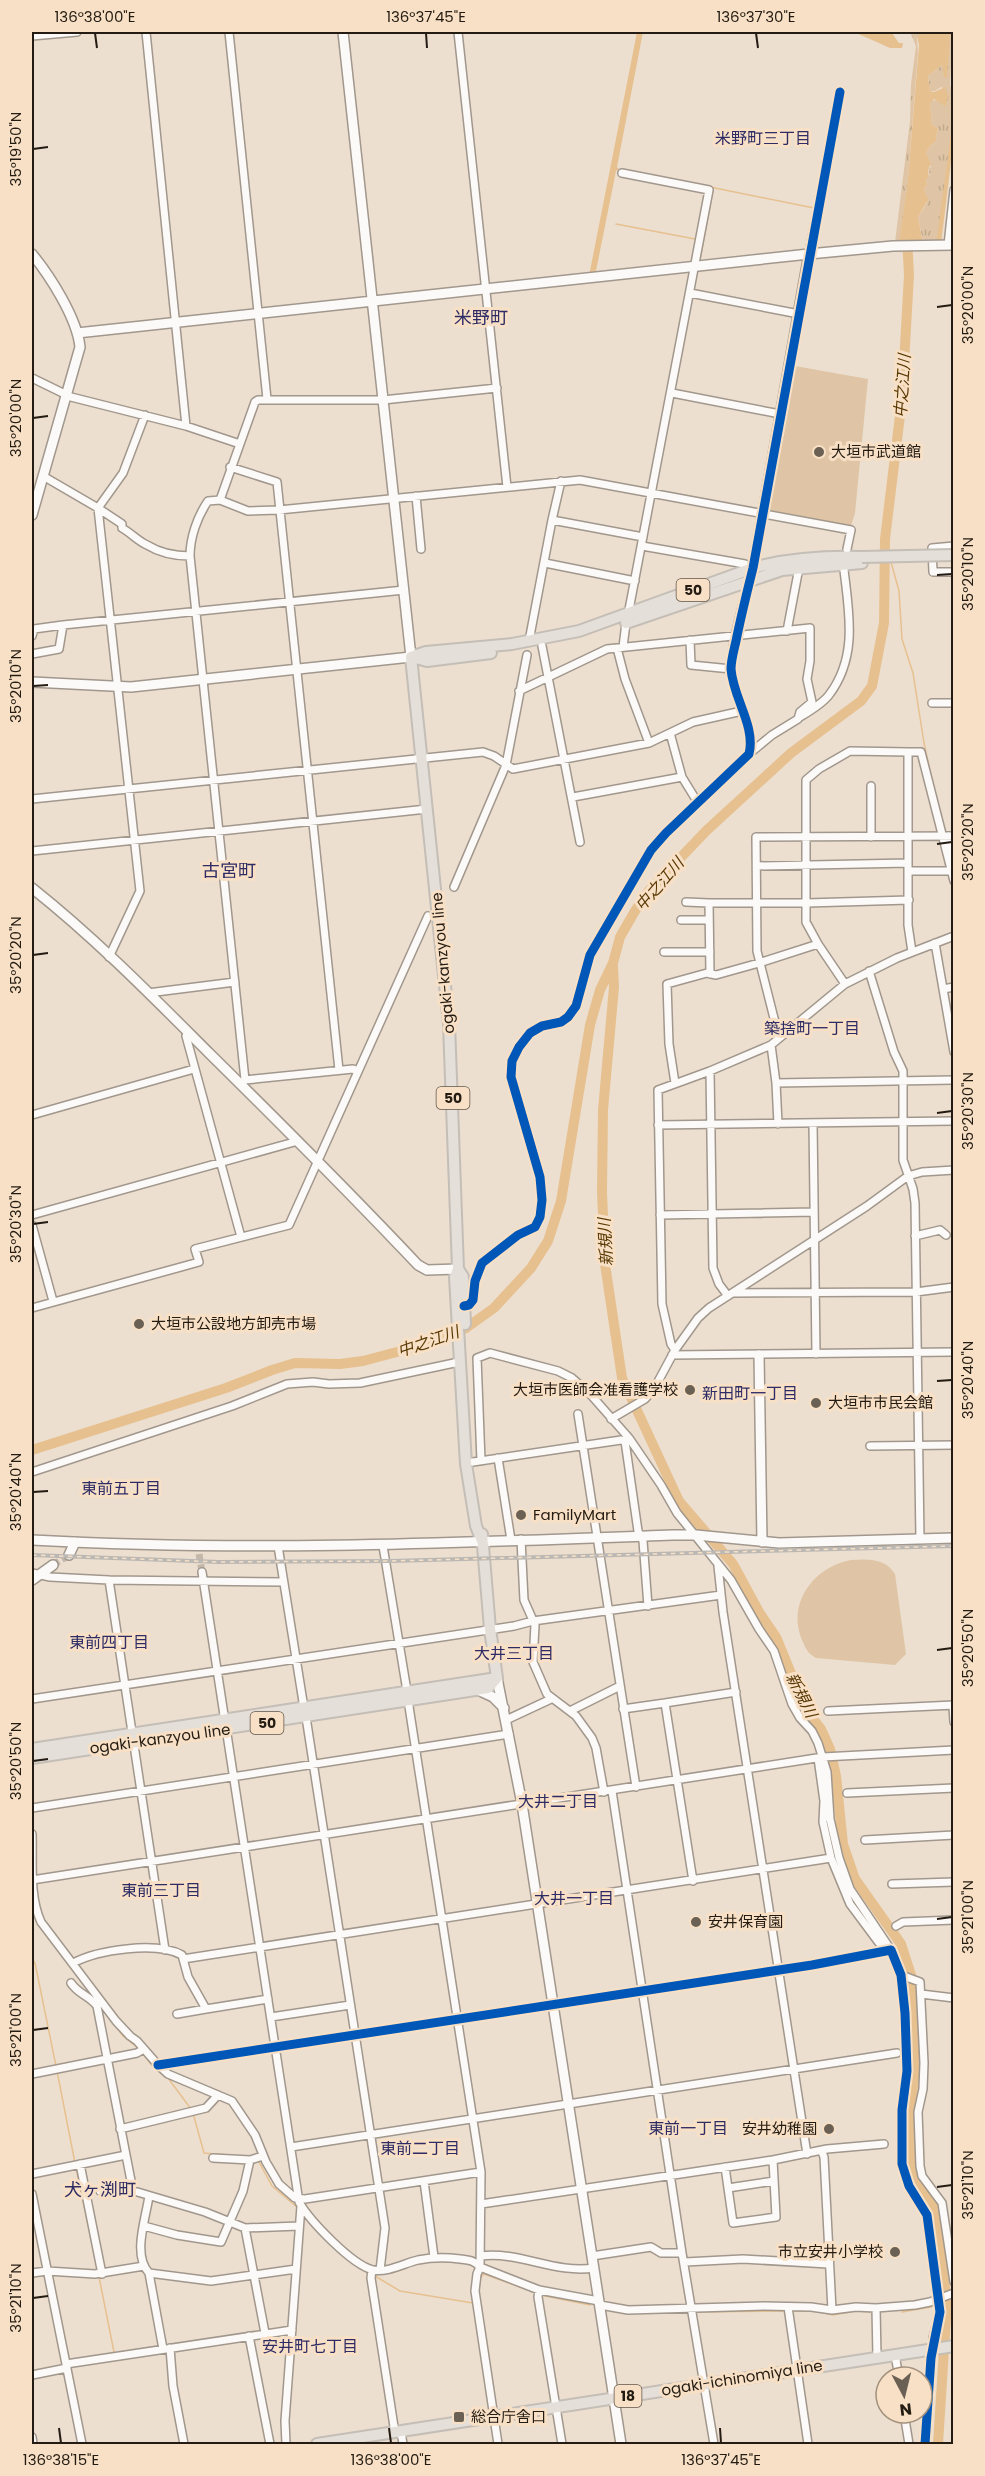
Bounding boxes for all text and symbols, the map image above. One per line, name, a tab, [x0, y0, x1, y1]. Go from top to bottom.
text: 136°38'00"E	[55, 6, 135, 27]
text: 136°37'45"E	[386, 6, 466, 27]
text: 136°37'30"E	[716, 6, 796, 27]
text: 35°19'50"N	[5, 112, 26, 186]
district label: 米野町三丁目	[715, 127, 811, 150]
text: 35°20'00"N	[957, 266, 978, 344]
district label: 米野町	[454, 305, 508, 330]
water label: 中之江川	[889, 351, 916, 419]
text: 35°20'00"N	[5, 379, 26, 457]
place label: 大垣市武道館	[831, 441, 921, 462]
marker: 大垣市武道館	[812, 445, 826, 459]
text: 35°20'10"N	[957, 537, 978, 611]
road number: 50	[676, 579, 710, 601]
text: 35°20'10"N	[5, 649, 26, 723]
text: 35°20'20"N	[957, 803, 978, 881]
water label: 中之江川	[630, 851, 690, 916]
district label: 古宮町	[202, 858, 256, 883]
street label: ogaki-kanzyou line	[426, 892, 459, 1035]
text: 35°20'20"N	[5, 916, 26, 994]
district label: 築捨町一丁目	[764, 1017, 860, 1040]
text: 35°20'30"N	[957, 1072, 978, 1150]
road number: 50	[436, 1087, 470, 1109]
text: 35°20'30"N	[5, 1185, 26, 1263]
water label: 新規川	[593, 1215, 618, 1267]
place label: 大垣市公設地方卸売市場	[151, 1313, 316, 1334]
marker: 大垣市公設地方卸売市場	[132, 1317, 146, 1331]
water label: 中之江川	[394, 1320, 464, 1363]
text: 35°20'40"N	[957, 1341, 978, 1419]
place label: 大垣市医師会准看護学校	[513, 1379, 678, 1400]
district label: 新田町一丁目	[702, 1382, 798, 1405]
marker: 大垣市医師会准看護学校	[683, 1383, 697, 1397]
place label: 大垣市市民会館	[828, 1392, 933, 1413]
marker: 大垣市市民会館	[809, 1396, 823, 1410]
text: 35°20'40"N	[5, 1453, 26, 1531]
district label: 東前五丁目	[81, 1477, 161, 1500]
place label: FamilyMart	[533, 1504, 616, 1525]
marker: FamilyMart	[514, 1508, 528, 1522]
text: 35°20'50"N	[957, 1609, 978, 1687]
district label: 東前四丁目	[69, 1631, 149, 1654]
district label: 大井三丁目	[474, 1642, 554, 1665]
water label: 新規川	[780, 1669, 824, 1724]
road number: 50	[250, 1712, 284, 1734]
street label: ogaki-kanzyou line	[88, 1718, 232, 1759]
text: 35°20'50"N	[5, 1722, 26, 1800]
district label: 大井二丁目	[518, 1790, 598, 1813]
district label: 東前三丁目	[121, 1879, 201, 1902]
text: 35°21'00"N	[957, 1880, 978, 1954]
district label: 大井一丁目	[534, 1887, 614, 1910]
place label: 安井保育園	[708, 1911, 783, 1932]
marker: 安井保育園	[689, 1915, 703, 1929]
text: 35°21'00"N	[5, 1993, 26, 2067]
district label: 東前一丁目	[648, 2117, 728, 2140]
place label: 安井幼稚園	[742, 2118, 817, 2139]
marker: 安井幼稚園	[822, 2122, 836, 2136]
district label: 東前二丁目	[380, 2137, 460, 2160]
text: 35°21'10"N	[957, 2150, 978, 2220]
district label: 犬ヶ渕町	[64, 2177, 136, 2202]
place label: 市立安井小学校	[778, 2241, 883, 2262]
marker: 市立安井小学校	[888, 2245, 902, 2259]
text: 35°21'10"N	[5, 2263, 26, 2333]
district label: 安井町七丁目	[262, 2335, 358, 2358]
street label: ogaki-ichinomiya line	[660, 2354, 824, 2401]
north arrow	[874, 2365, 934, 2425]
road number: 18	[614, 2385, 642, 2407]
text: N	[898, 2397, 913, 2422]
place label: 総合庁舎口	[471, 2406, 546, 2427]
marker: 総合庁舎口	[452, 2410, 466, 2424]
text: 136°38'15"E	[23, 2449, 99, 2470]
text: 136°38'00"E	[351, 2449, 431, 2470]
text: 136°37'45"E	[681, 2449, 761, 2470]

